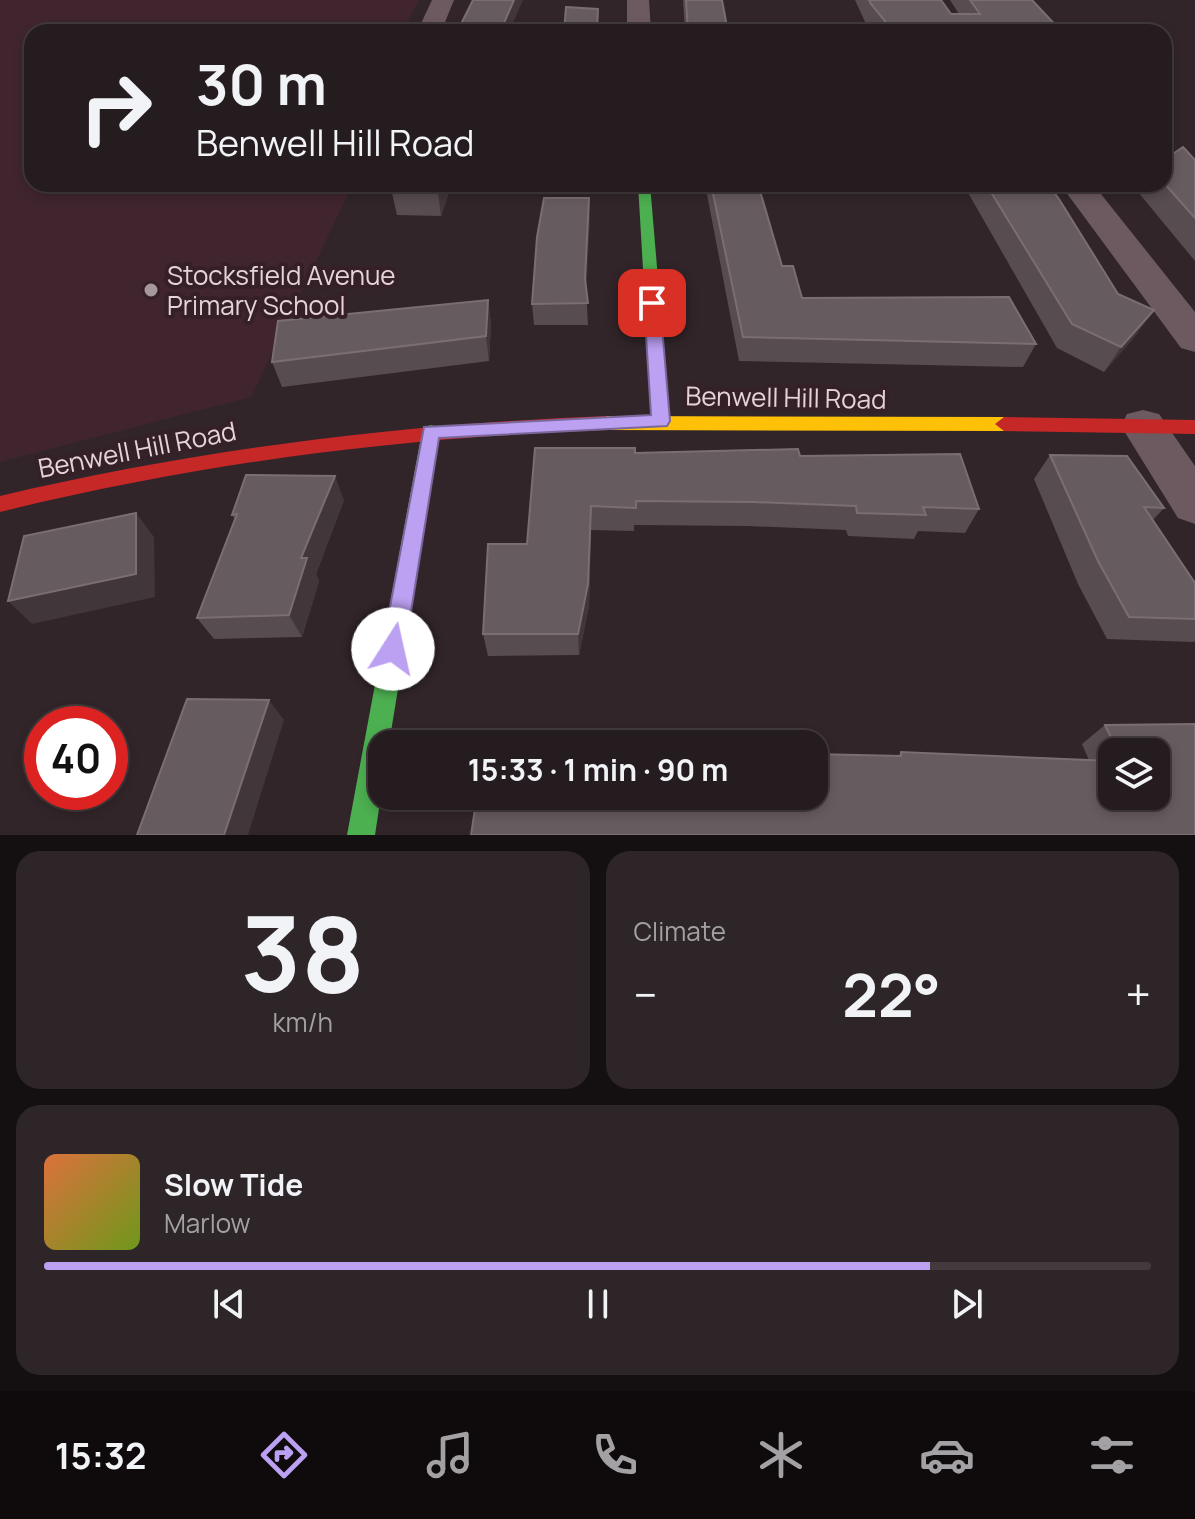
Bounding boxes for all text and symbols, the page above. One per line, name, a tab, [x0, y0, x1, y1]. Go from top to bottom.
text: 30 m	[196, 45, 327, 122]
icon: right	[64, 56, 168, 160]
text: Benwell Hill Road	[196, 118, 474, 167]
place label: Stocksfield Avenue Primary School	[167, 257, 396, 323]
pin	[618, 269, 686, 337]
marker: Stocksfield Avenue Primary School	[142, 281, 160, 299]
icon: arrive	[630, 281, 674, 325]
street label: Benwell Hill Road	[685, 377, 887, 417]
street label: Benwell Hill Road	[35, 412, 239, 486]
position arrow	[351, 607, 435, 691]
speed limit sign: 40	[24, 706, 128, 810]
map controls	[1098, 738, 1170, 810]
button: layers	[1098, 738, 1170, 810]
text: 15:33 · 1 min · 90 m	[468, 749, 728, 790]
text: 38	[241, 881, 365, 1023]
text: Climate	[634, 913, 726, 949]
text: 22°	[842, 953, 941, 1035]
text: −	[634, 964, 657, 1024]
text: +	[1126, 964, 1151, 1024]
text: km/h	[273, 1004, 333, 1040]
text: Slow Tide	[164, 1164, 303, 1205]
text: Marlow	[164, 1205, 251, 1241]
icon: previous	[207, 1282, 251, 1326]
icon: pause	[576, 1282, 620, 1326]
icon: next	[945, 1282, 989, 1326]
icon: directions	[256, 1427, 312, 1483]
icon: music	[422, 1427, 478, 1483]
icon: phone	[587, 1427, 643, 1483]
icon: climate	[753, 1427, 809, 1483]
icon: car	[919, 1427, 975, 1483]
icon: filters	[1084, 1427, 1140, 1483]
text: 15:32	[55, 1431, 146, 1480]

